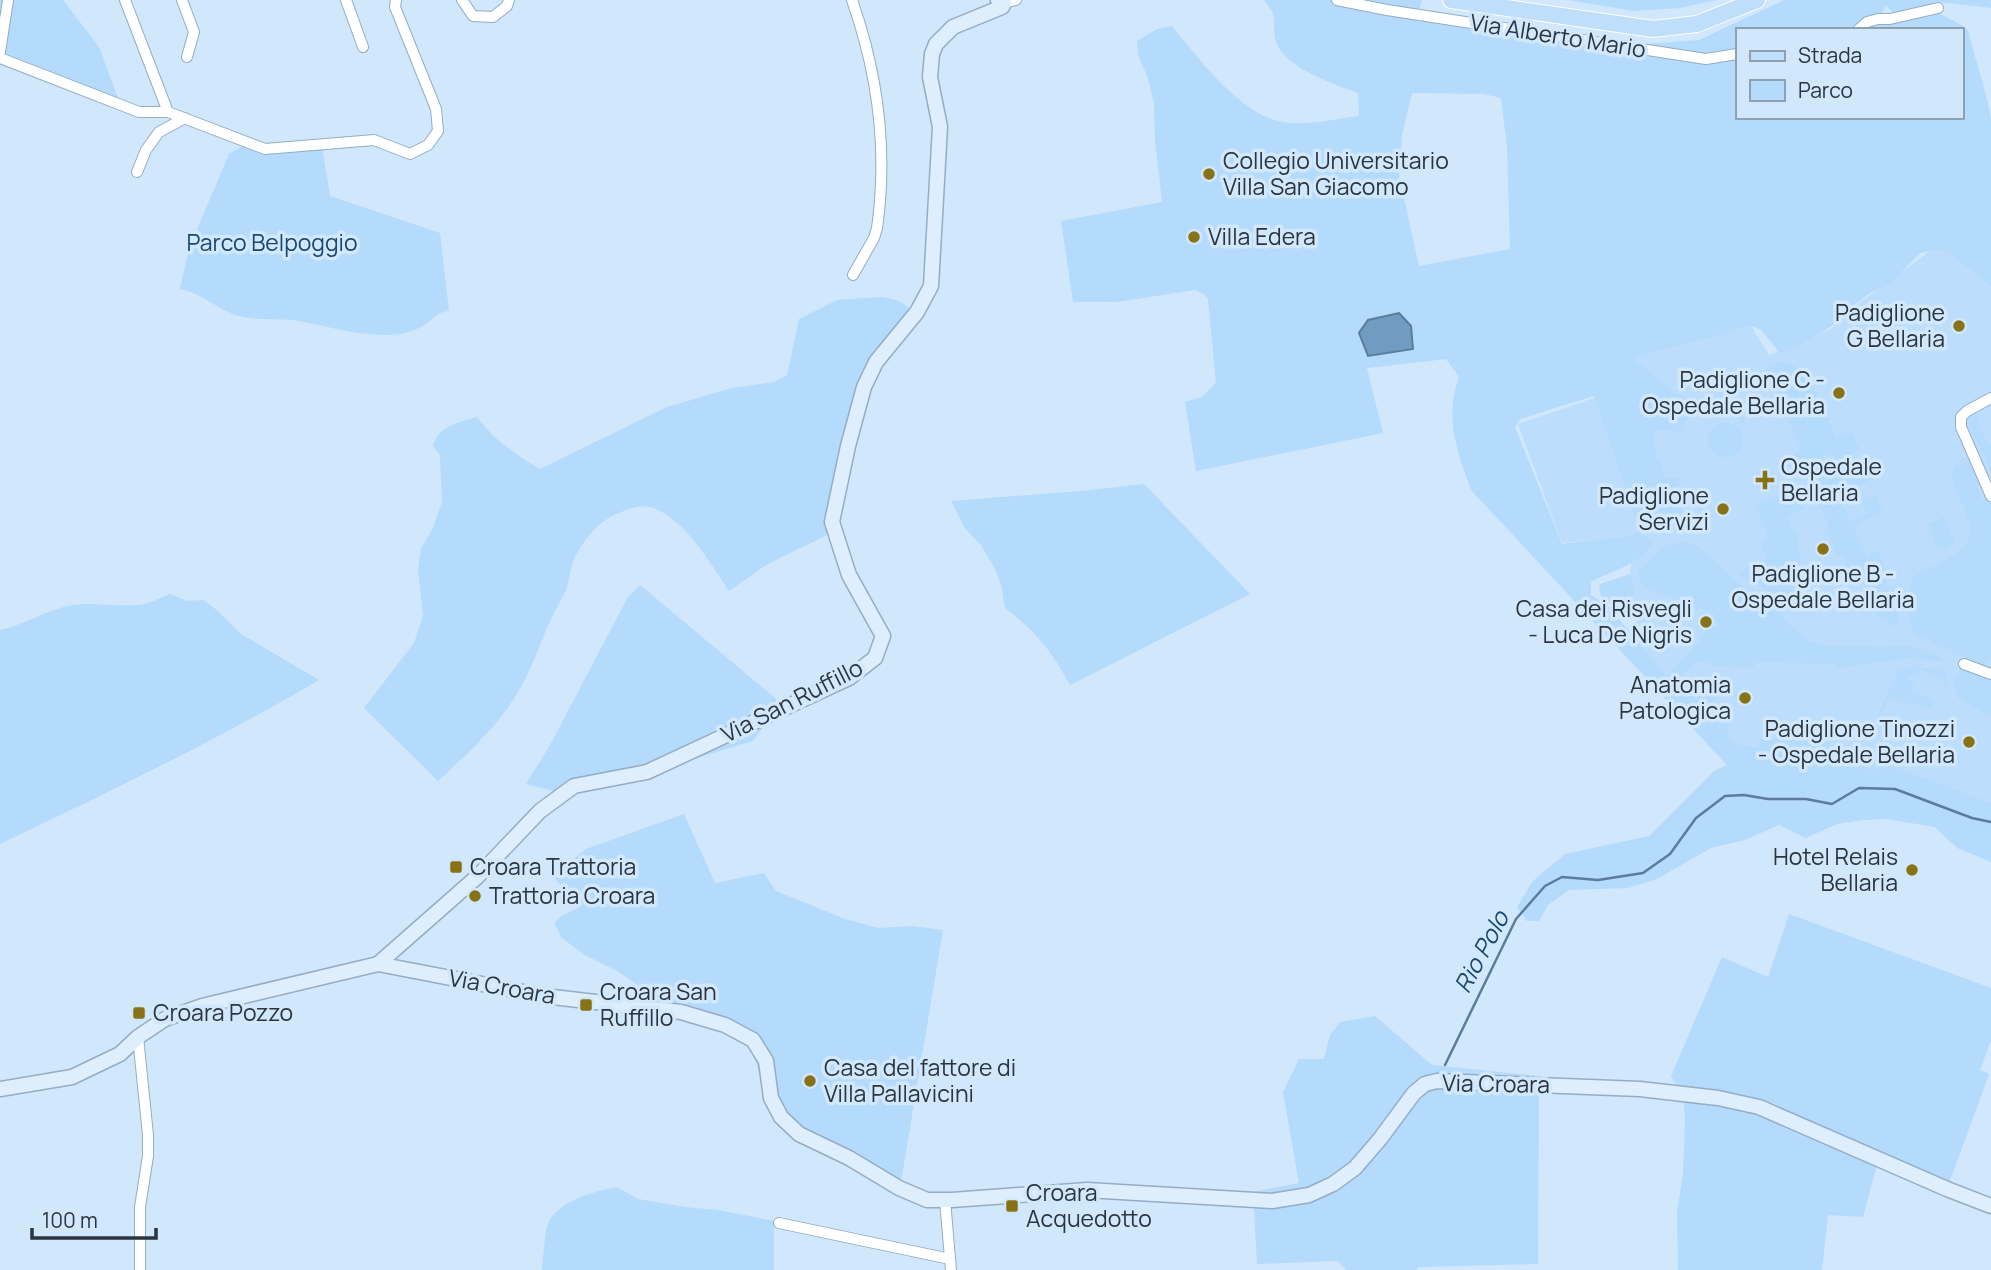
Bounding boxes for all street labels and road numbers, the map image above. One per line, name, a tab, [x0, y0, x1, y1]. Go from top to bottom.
street label: Via Alberto Mario	[1468, 5, 1648, 65]
street label: Via San Ruffillo	[715, 651, 868, 750]
street label: Via Croara	[446, 961, 558, 1011]
street label: Via Croara	[1442, 1066, 1550, 1100]

